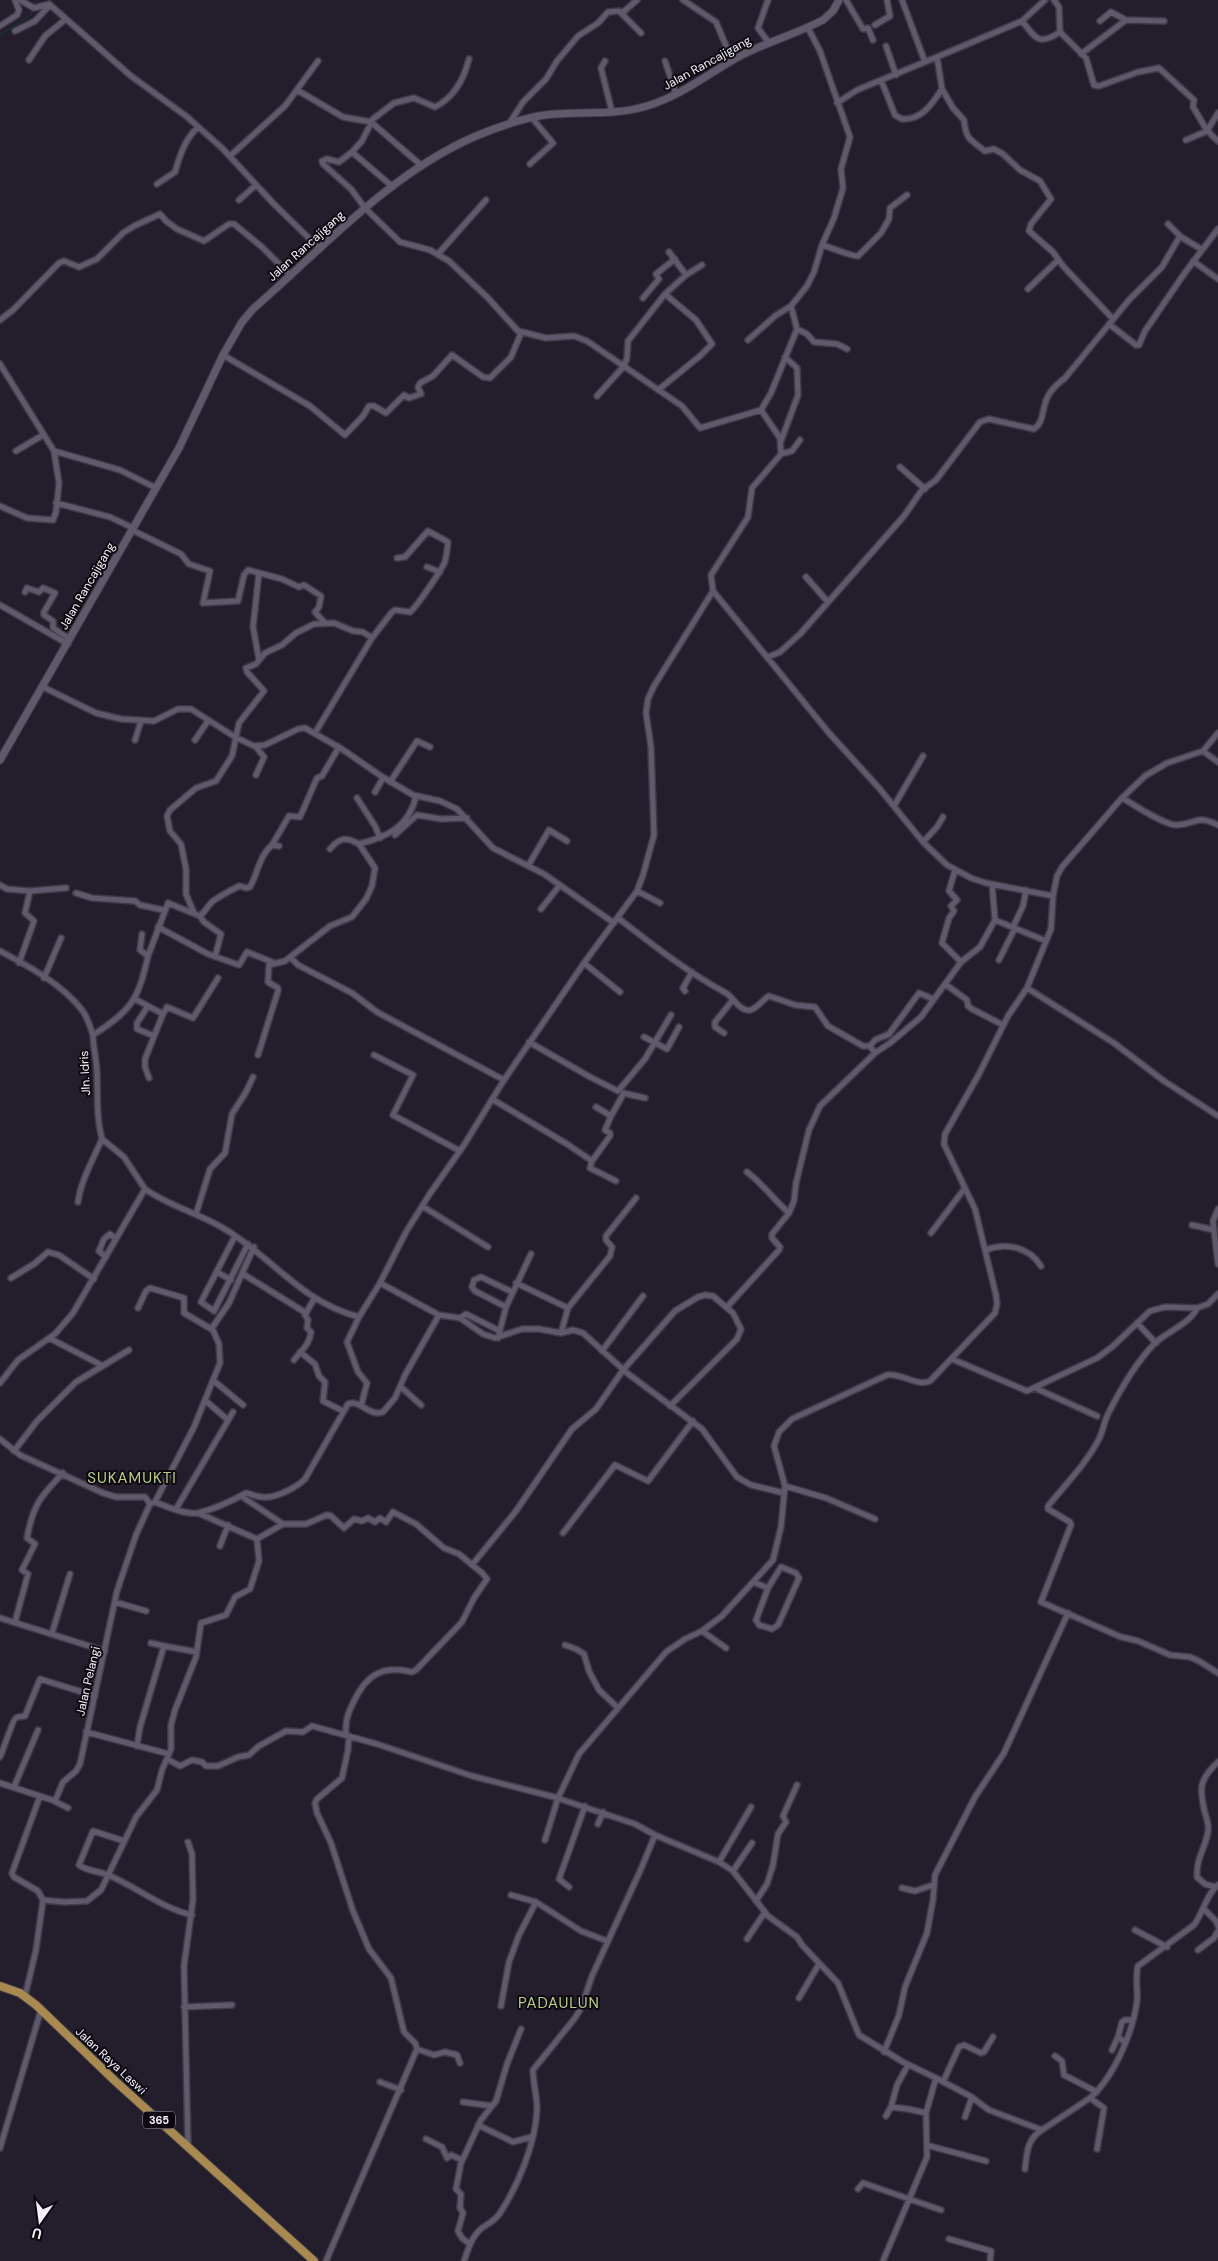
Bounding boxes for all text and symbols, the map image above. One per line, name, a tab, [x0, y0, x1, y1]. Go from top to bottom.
street label: Jalan Rancajigang	[660, 32, 754, 94]
street label: Jalan Rancajigang	[264, 207, 348, 285]
street label: Jalan Rancajigang	[56, 539, 119, 633]
street label: Jln. Idris	[76, 1050, 94, 1096]
district label: SUKAMUKTI	[87, 1468, 177, 1488]
street label: Jalan Pelangi	[72, 1645, 104, 1717]
district label: PADAULUN	[518, 1993, 600, 2013]
street label: Jalan Raya Laswi	[72, 2024, 150, 2098]
road number: 365	[143, 2112, 175, 2128]
north arrow	[15, 2196, 65, 2246]
text: U	[30, 2224, 44, 2244]

